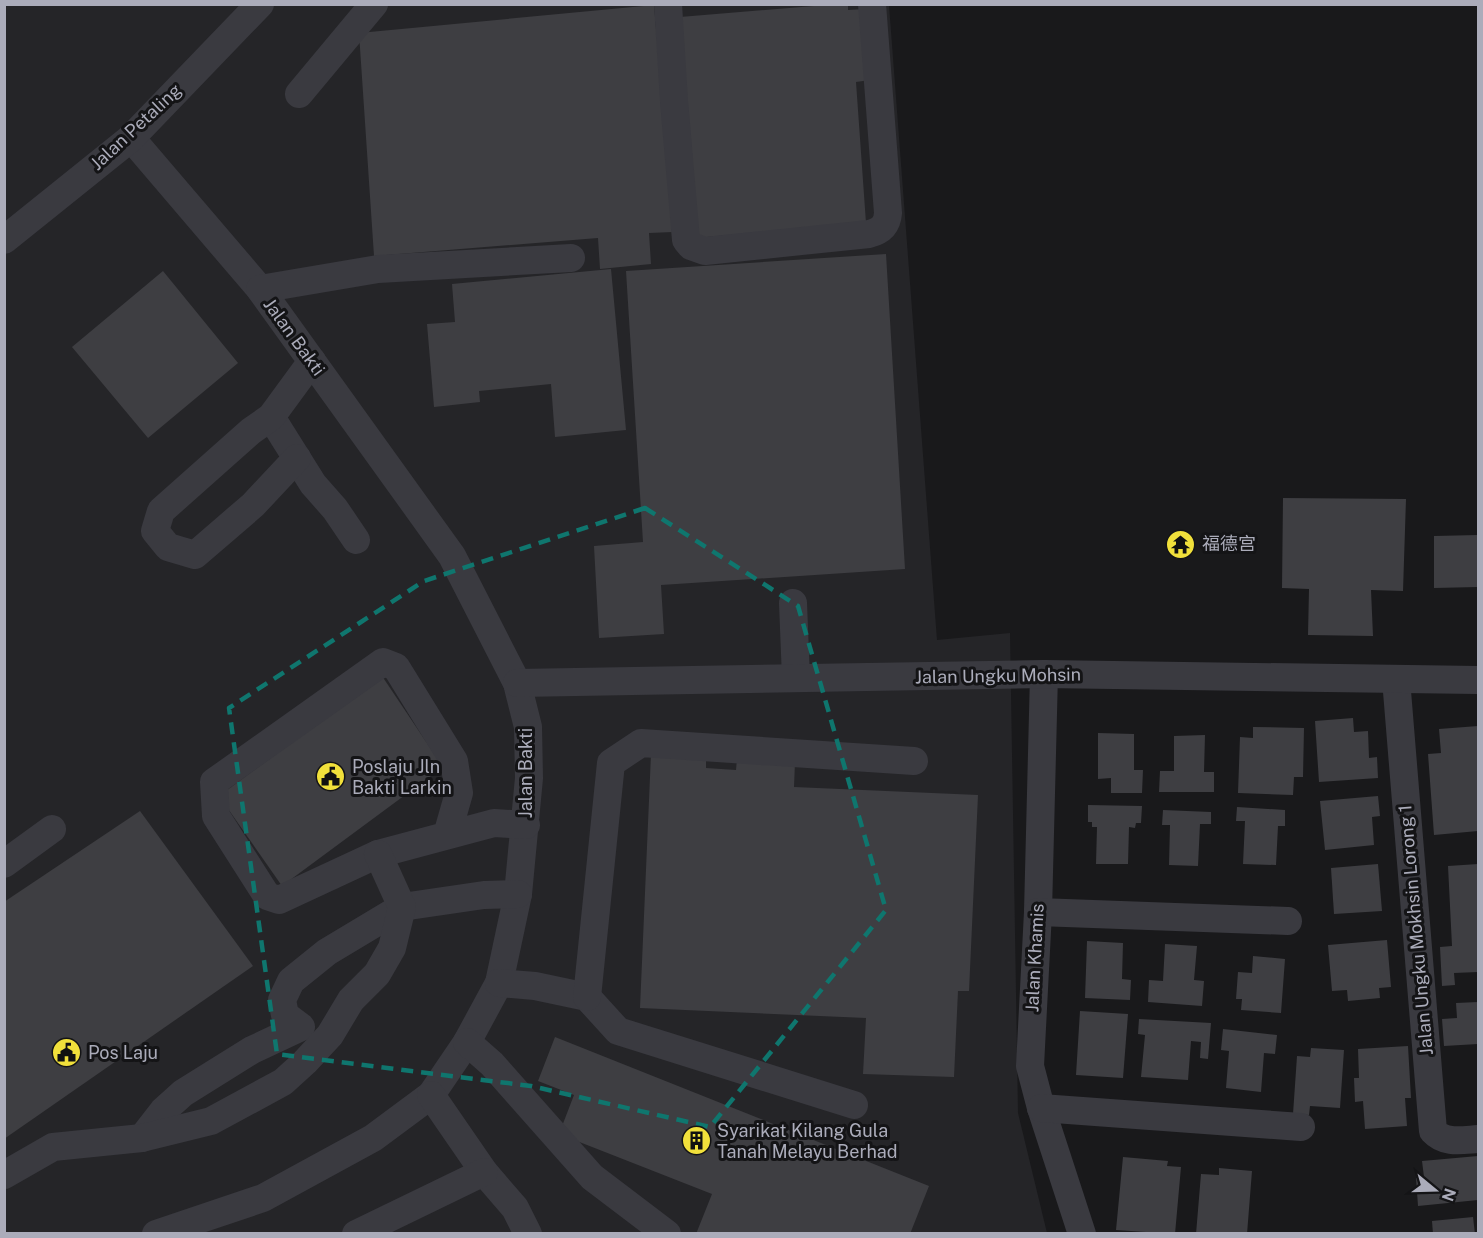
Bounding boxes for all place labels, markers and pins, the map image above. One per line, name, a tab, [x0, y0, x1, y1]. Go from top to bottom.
temple icon: 福德宫	[1165, 528, 1197, 560]
place label: 福德宫	[1202, 533, 1256, 554]
place label: Poslaju Jln Bakti Larkin	[352, 756, 452, 798]
public building icon: Poslaju Jln Bakti Larkin	[315, 761, 347, 793]
public building icon: Pos Laju	[51, 1037, 83, 1069]
place label: Pos Laju	[88, 1042, 158, 1063]
place label: Syarikat Kilang Gula Tanah Melayu Berhad	[717, 1120, 898, 1162]
building icon: Syarikat Kilang Gula Tanah Melayu Berhad	[680, 1125, 712, 1157]

